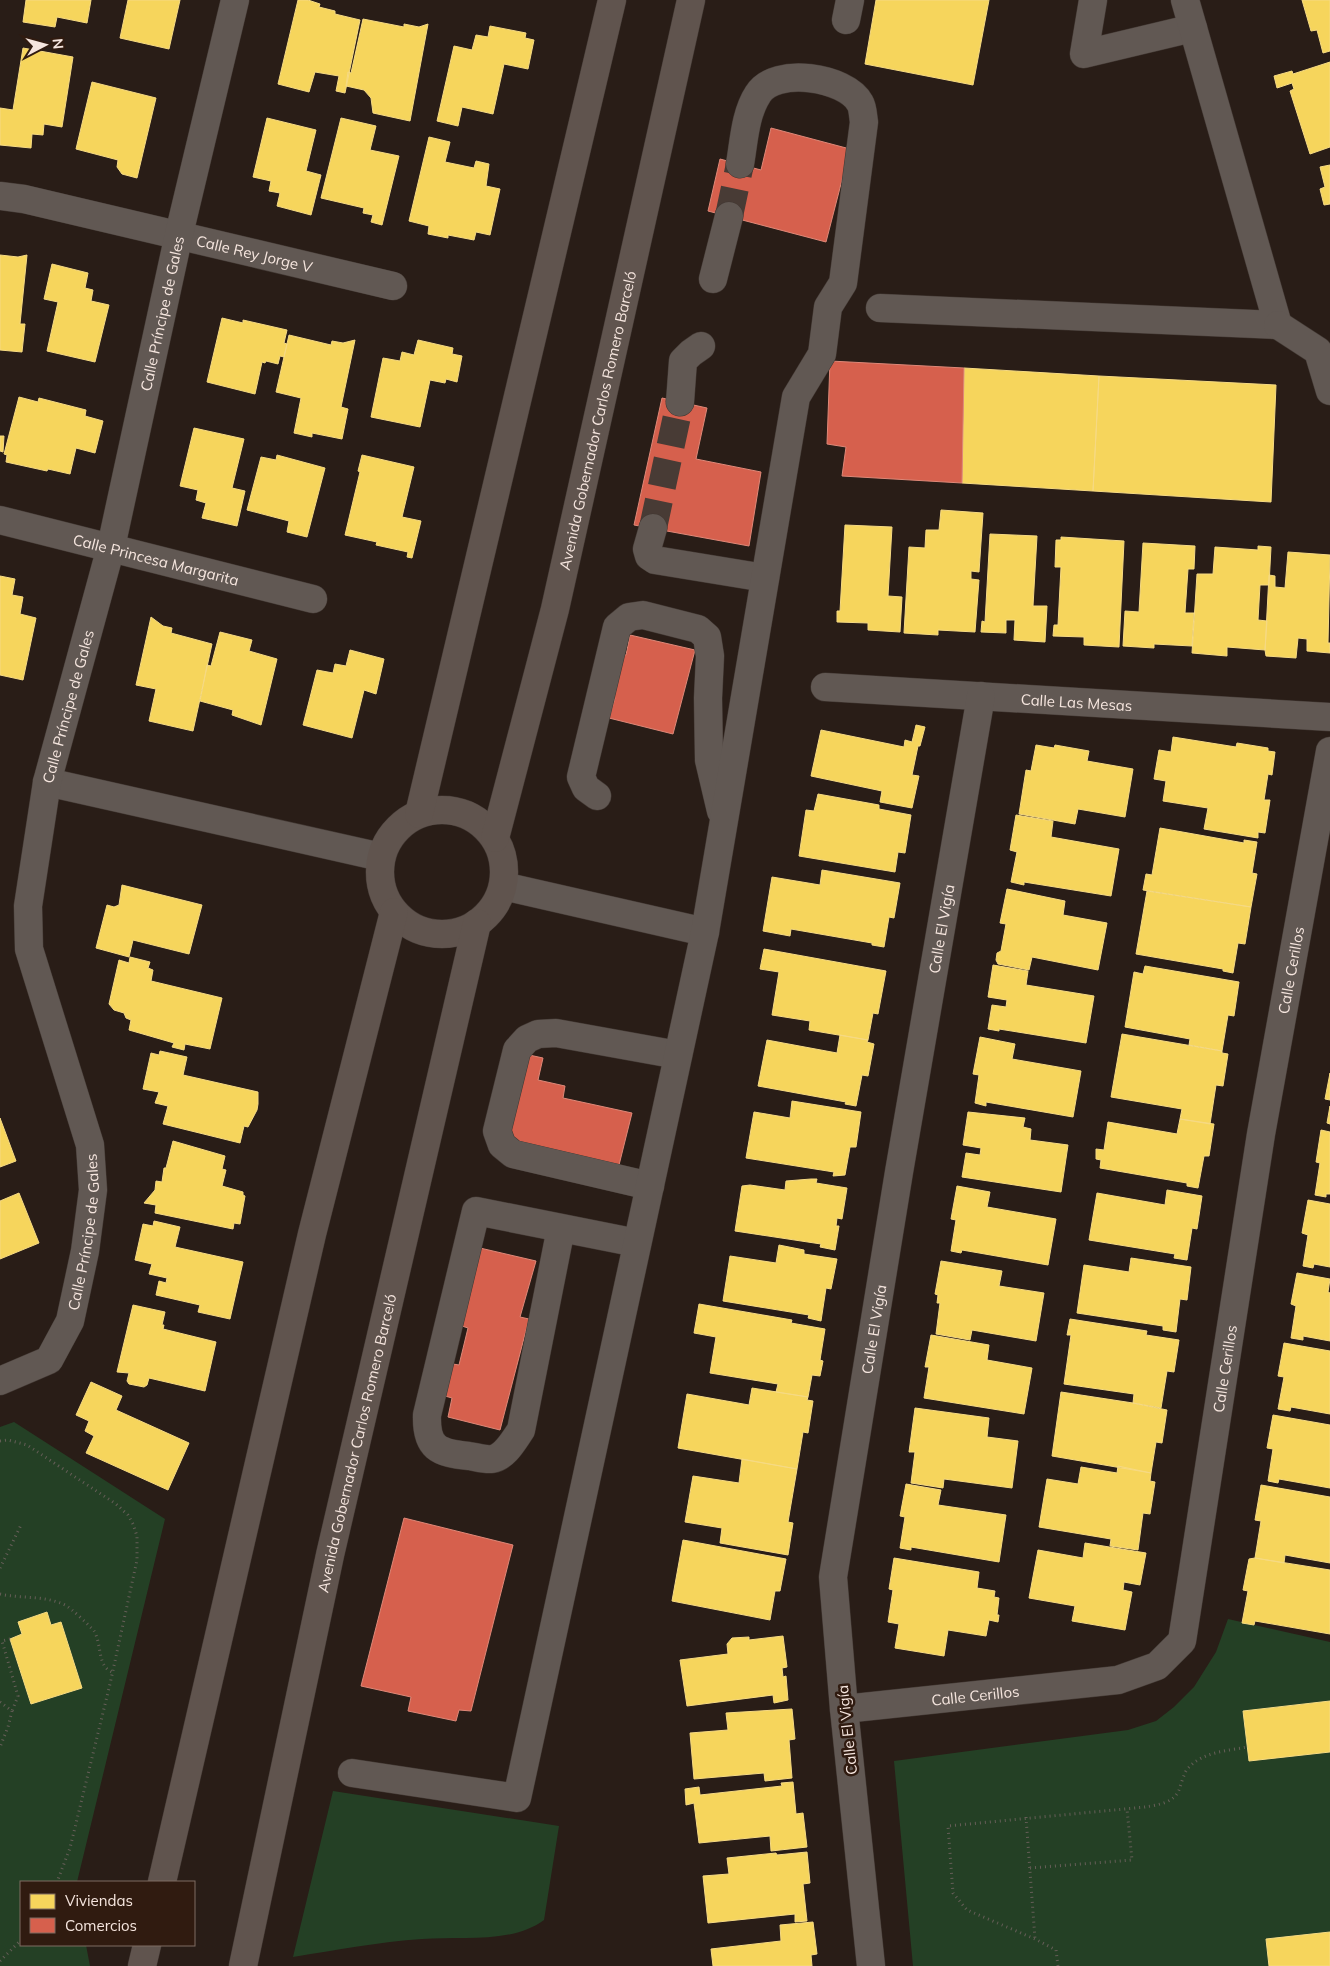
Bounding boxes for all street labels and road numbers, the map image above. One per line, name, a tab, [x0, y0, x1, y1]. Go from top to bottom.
street label: Calle Rey Jorge V	[194, 230, 315, 276]
street label: Calle Príncipe de Gales	[136, 234, 188, 393]
street label: Avenida Gobernador Carlos Romero Barceló	[554, 269, 640, 572]
street label: Calle Princesa Margarita	[71, 529, 241, 589]
street label: Calle Príncipe de Gales	[38, 628, 98, 785]
street label: Calle Las Mesas	[1020, 689, 1133, 715]
street label: Calle El Vigía	[924, 883, 958, 975]
street label: Calle Cerillos	[1273, 925, 1308, 1015]
street label: Calle Príncipe de Gales	[63, 1153, 103, 1312]
street label: Calle El Vigía	[857, 1283, 890, 1375]
street label: Avenida Gobernador Carlos Romero Barceló	[313, 1292, 400, 1594]
street label: Calle Cerillos	[1208, 1323, 1241, 1414]
street label: Calle Cerillos	[930, 1681, 1020, 1709]
street label: Calle El Vigía	[833, 1684, 861, 1776]

